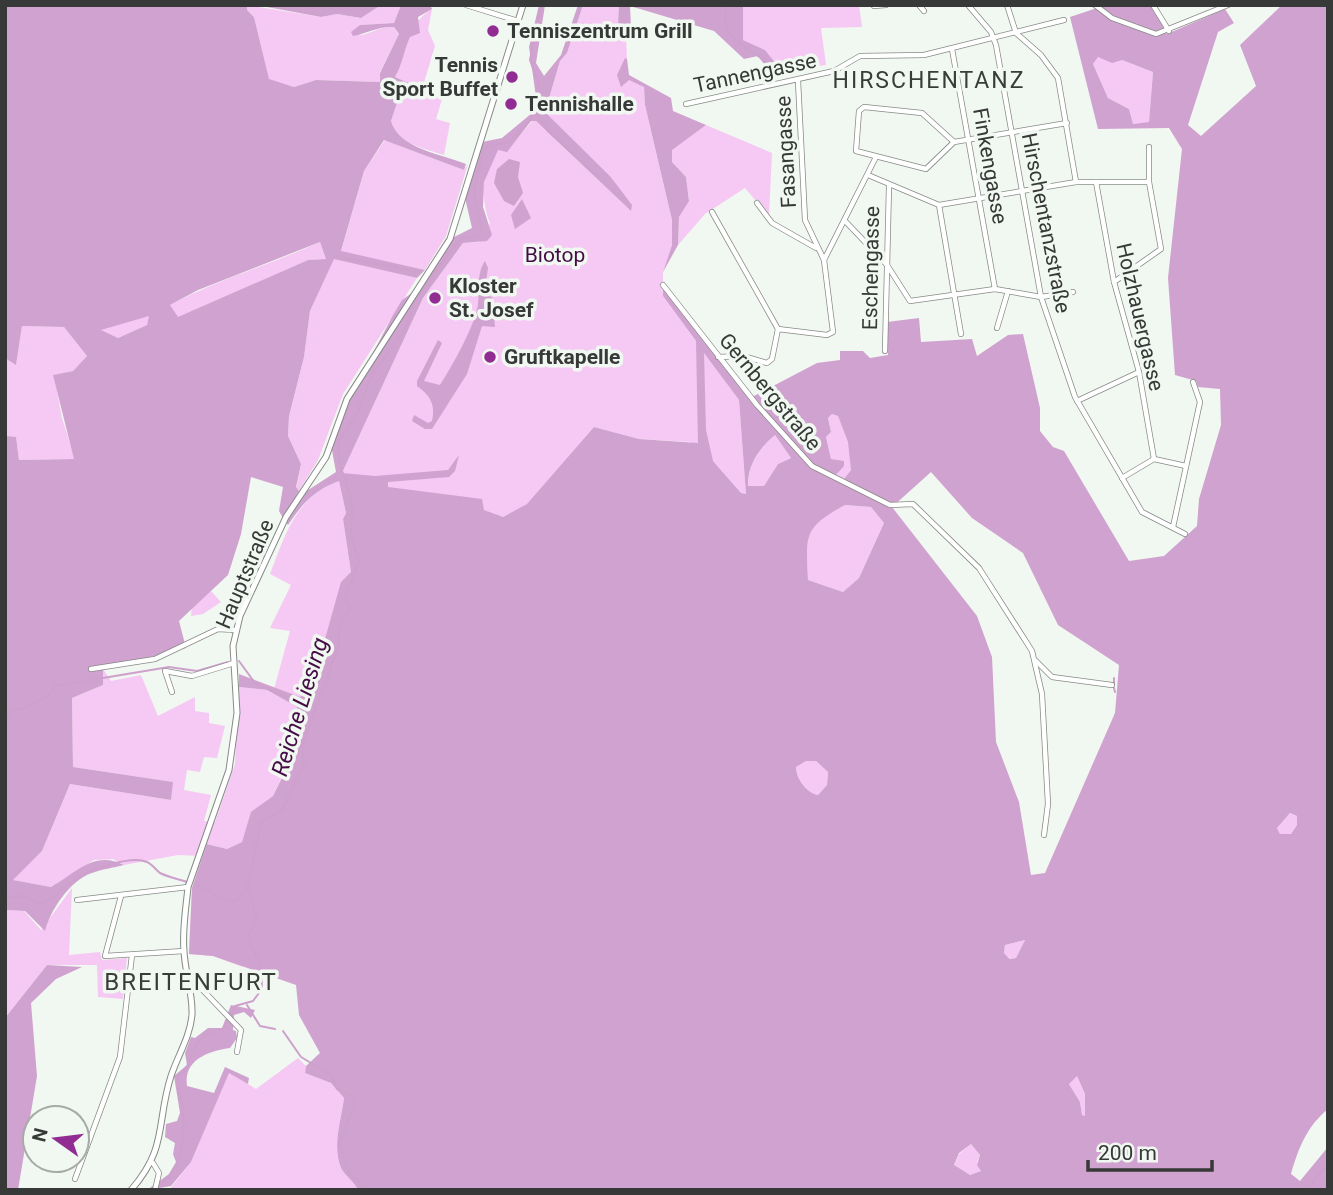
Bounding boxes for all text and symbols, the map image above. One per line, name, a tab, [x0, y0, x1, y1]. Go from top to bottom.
place label: Tenniszentrum Grill	[507, 19, 693, 43]
marker: Tenniszentrum Grill	[485, 23, 501, 39]
street label: Tannengasse	[691, 48, 819, 98]
place label: Tennis Sport Buffet	[382, 53, 498, 101]
district label: HIRSCHENTANZ	[832, 67, 1026, 94]
marker: Tennis Sport Buffet	[504, 69, 520, 85]
place label: Tennishalle	[525, 92, 634, 116]
street label: Fasangasse	[771, 95, 801, 209]
marker: Tennishalle	[503, 96, 519, 112]
street label: Finkengasse	[968, 106, 1012, 226]
street label: Hirschentanzstraße	[1017, 131, 1075, 315]
street label: Eschengasse	[858, 206, 884, 330]
street label: Holzhauergasse	[1111, 241, 1169, 393]
park label: Biotop	[525, 243, 585, 267]
place label: Kloster St. Josef	[449, 274, 534, 322]
marker: Kloster St. Josef	[427, 290, 443, 306]
street label: Gernbergstraße	[714, 329, 826, 455]
place label: Gruftkapelle	[504, 345, 620, 369]
marker: Gruftkapelle	[482, 349, 498, 365]
street label: Hauptstraße	[211, 516, 279, 632]
water label: Reiche Liesing	[266, 634, 334, 780]
district label: BREITENFURT	[104, 968, 278, 996]
north arrow	[21, 1104, 91, 1174]
text: N	[27, 1126, 53, 1144]
scale bar	[1088, 1128, 1212, 1172]
text: 200 m	[1098, 1141, 1157, 1165]

